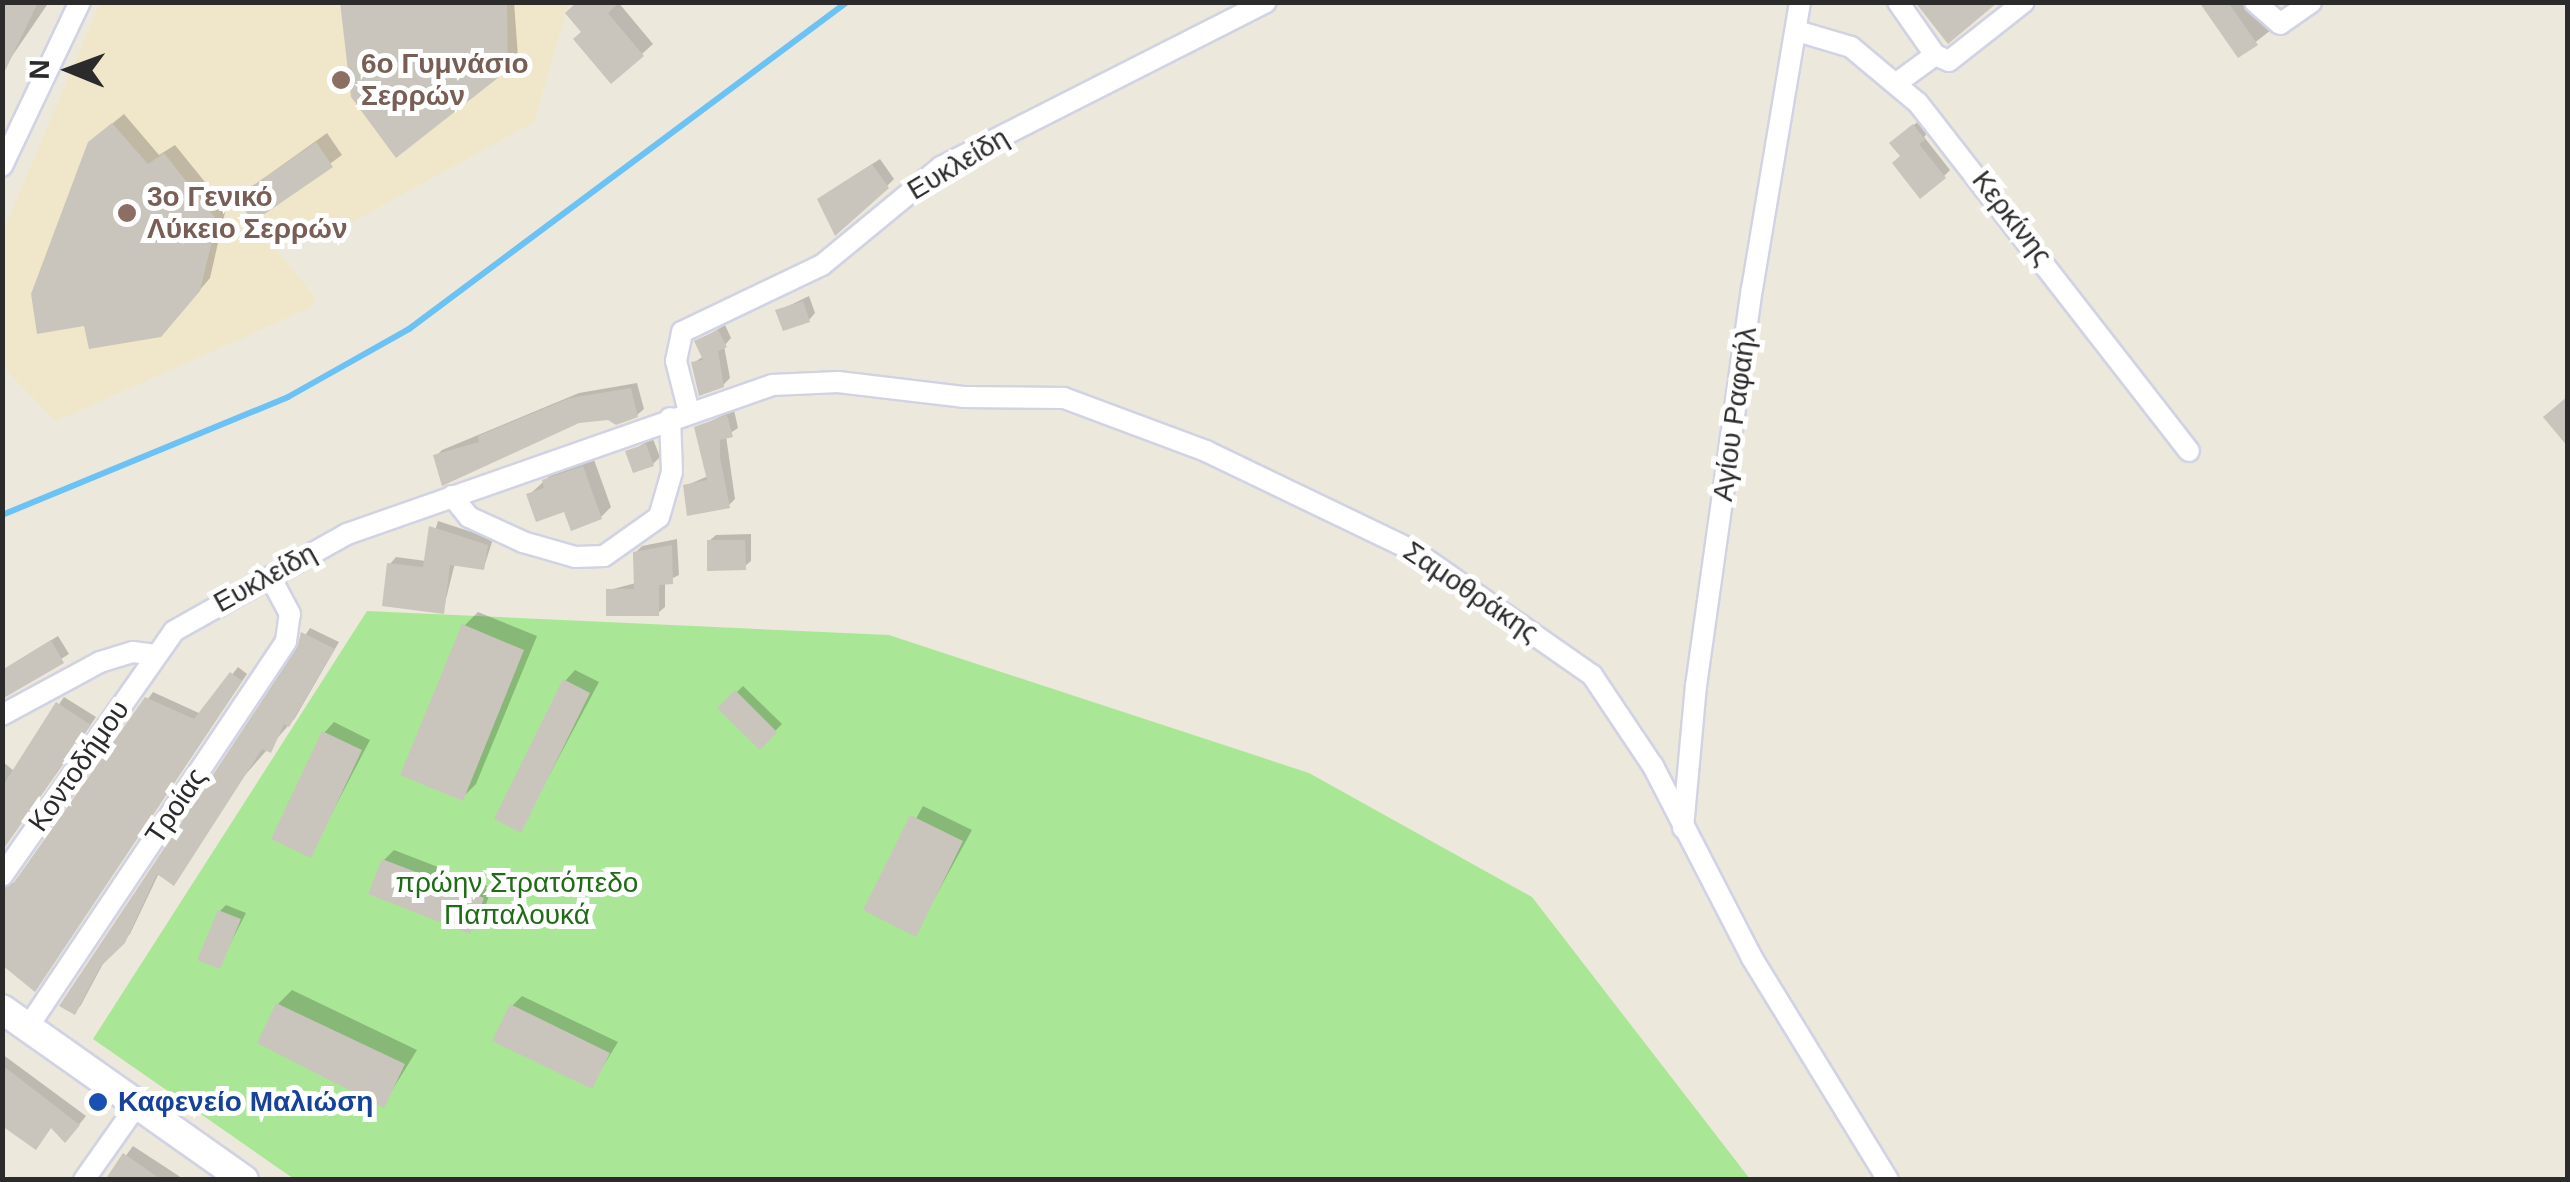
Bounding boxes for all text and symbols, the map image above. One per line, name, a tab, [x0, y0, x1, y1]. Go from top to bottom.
north arrow	[20, 20, 120, 120]
place label: 6ο Γυμνάσιο Σερρών	[361, 47, 529, 113]
text: N	[24, 59, 55, 80]
marker: 6ο Γυμνάσιο Σερρών	[330, 69, 352, 91]
street label: Ευκλείδη	[901, 121, 1015, 207]
street label: Κερκίνης	[1965, 164, 2059, 272]
place label: 3ο Γενικό Λύκειο Σερρών	[147, 180, 347, 246]
marker: 3ο Γενικό Λύκειο Σερρών	[116, 202, 138, 224]
street label: Αγίου Ραφαήλ	[1706, 325, 1764, 503]
street label: Σαμοθράκης	[1397, 534, 1545, 650]
street label: Ευκλείδη	[208, 536, 322, 620]
street label: Κοντοδήμου	[22, 694, 136, 838]
street label: Τροίας	[138, 762, 214, 850]
park label: πρώην Στρατόπεδο Παπαλουκά	[396, 866, 638, 932]
place label: Καφενείο Μαλιώση	[118, 1085, 373, 1119]
marker: Καφενείο Μαλιώση	[87, 1091, 109, 1113]

